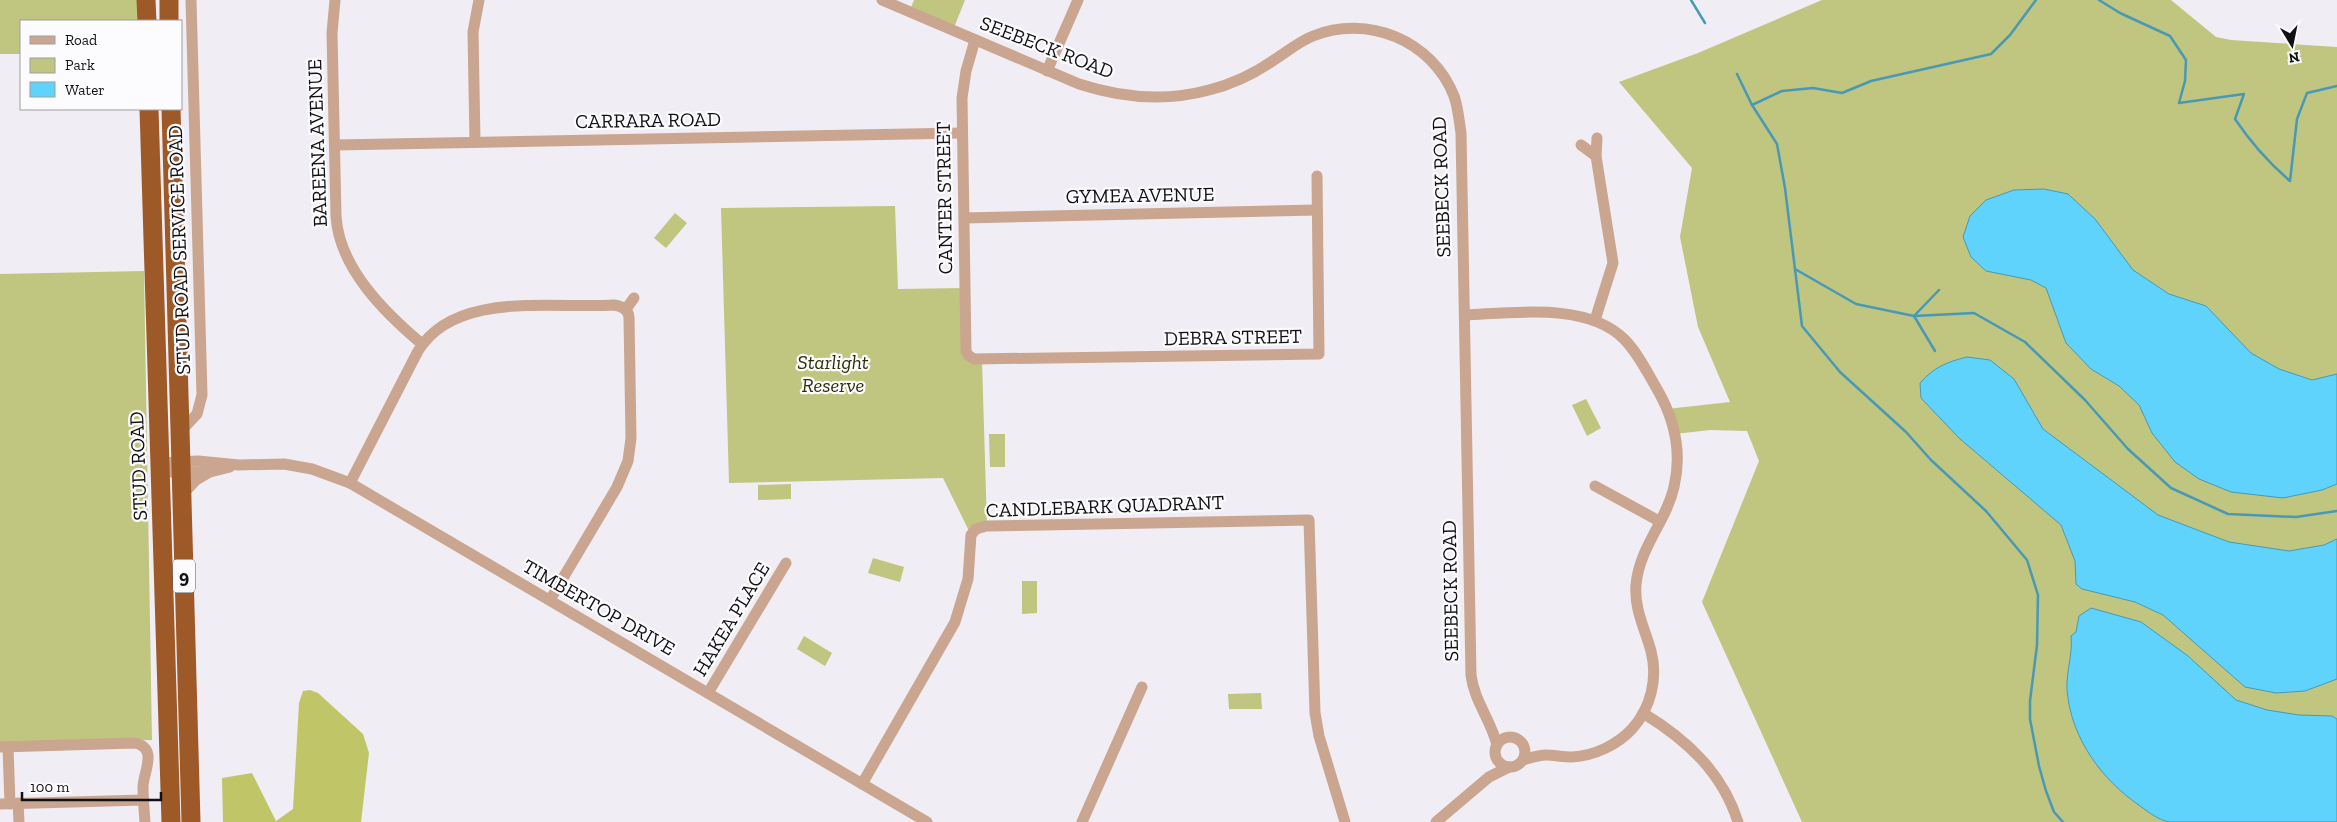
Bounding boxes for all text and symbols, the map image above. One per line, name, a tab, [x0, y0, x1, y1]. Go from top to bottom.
street label: SEEBECK ROAD	[977, 10, 1117, 84]
legend	[20, 20, 182, 110]
north arrow	[2267, 20, 2317, 70]
text: Road	[65, 31, 98, 49]
text: N	[2287, 48, 2301, 67]
text: Park	[65, 56, 95, 74]
street label: BAREENA AVENUE	[302, 58, 332, 228]
text: Water	[65, 81, 105, 99]
street label: CARRARA ROAD	[575, 107, 721, 133]
street label: SEEBECK ROAD	[1427, 116, 1455, 258]
street label: CANTER STREET	[931, 121, 957, 275]
street label: STUD ROAD SERVICE ROAD	[163, 125, 195, 375]
street label: GYMEA AVENUE	[1065, 182, 1215, 208]
street label: DEBRA STREET	[1164, 324, 1302, 350]
park label: Starlight Reserve	[797, 350, 869, 397]
street label: STUD ROAD	[124, 411, 152, 521]
street label: CANDLEBARK QUADRANT	[985, 490, 1225, 522]
street label: SEEBECK ROAD	[1437, 520, 1463, 662]
street label: TIMBERTOP DRIVE	[518, 554, 680, 660]
street label: HAKEA PLACE	[688, 558, 774, 680]
road number: 9	[173, 560, 195, 592]
scale bar	[22, 770, 161, 802]
text: 100 m	[30, 778, 69, 796]

